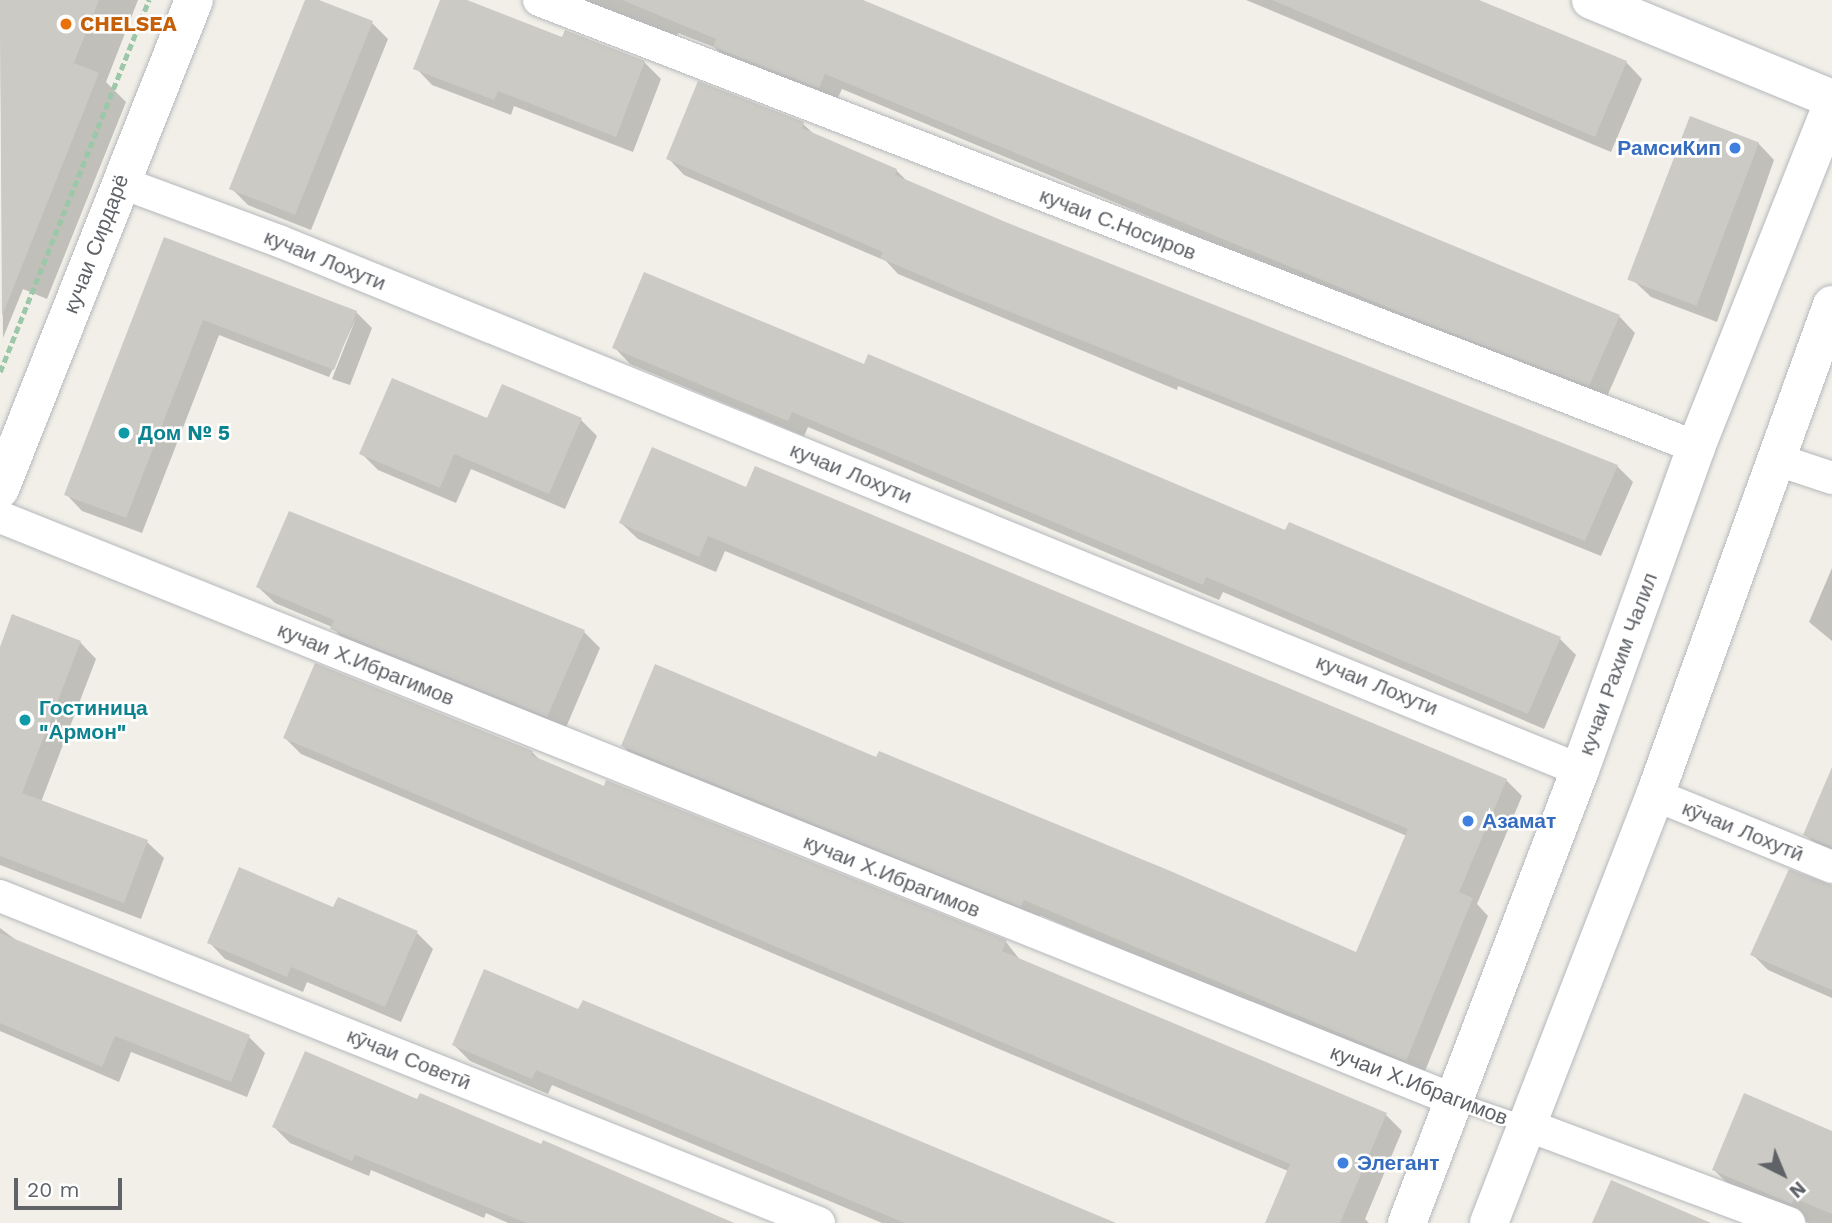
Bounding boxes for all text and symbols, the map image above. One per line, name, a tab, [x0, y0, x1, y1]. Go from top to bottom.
place label: CHELSEA	[80, 11, 177, 37]
marker: CHELSEA	[58, 16, 74, 32]
place label: РамсиКип	[1617, 135, 1721, 161]
marker: РамсиКип	[1727, 140, 1743, 156]
street label: кучаи Сирдарё	[58, 171, 134, 317]
street label: кучаи С.Носиров	[1036, 183, 1200, 265]
street label: кучаи Лохути	[260, 224, 390, 296]
place label: Дом № 5	[138, 420, 230, 446]
marker: Дом № 5	[116, 425, 132, 441]
street label: кучаи Лохути	[786, 437, 916, 509]
street label: кучаи Рахим Чалил	[1573, 569, 1663, 759]
street label: кучаи Х.Ибрагимов	[274, 617, 458, 711]
street label: кучаи Лохути	[1312, 649, 1442, 721]
place label: Гостиница "Армон"	[39, 695, 148, 745]
marker: Гостиница "Армон"	[17, 712, 33, 728]
street label: кӯчаи Лохутӣ	[1679, 795, 1807, 867]
place label: Азамат	[1482, 808, 1556, 834]
marker: Азамат	[1460, 813, 1476, 829]
street label: кучаи Х.Ибрагимов	[800, 829, 984, 923]
street label: кӯчаи Советӣ	[343, 1023, 475, 1095]
street label: кучаи Х.Ибрагимов	[1327, 1040, 1511, 1130]
north arrow	[1748, 1139, 1818, 1209]
place label: Элегант	[1357, 1150, 1440, 1176]
marker: Элегант	[1335, 1155, 1351, 1171]
scale bar	[18, 1164, 126, 1208]
text: 20 m	[27, 1177, 79, 1202]
text: N	[1785, 1177, 1811, 1203]

